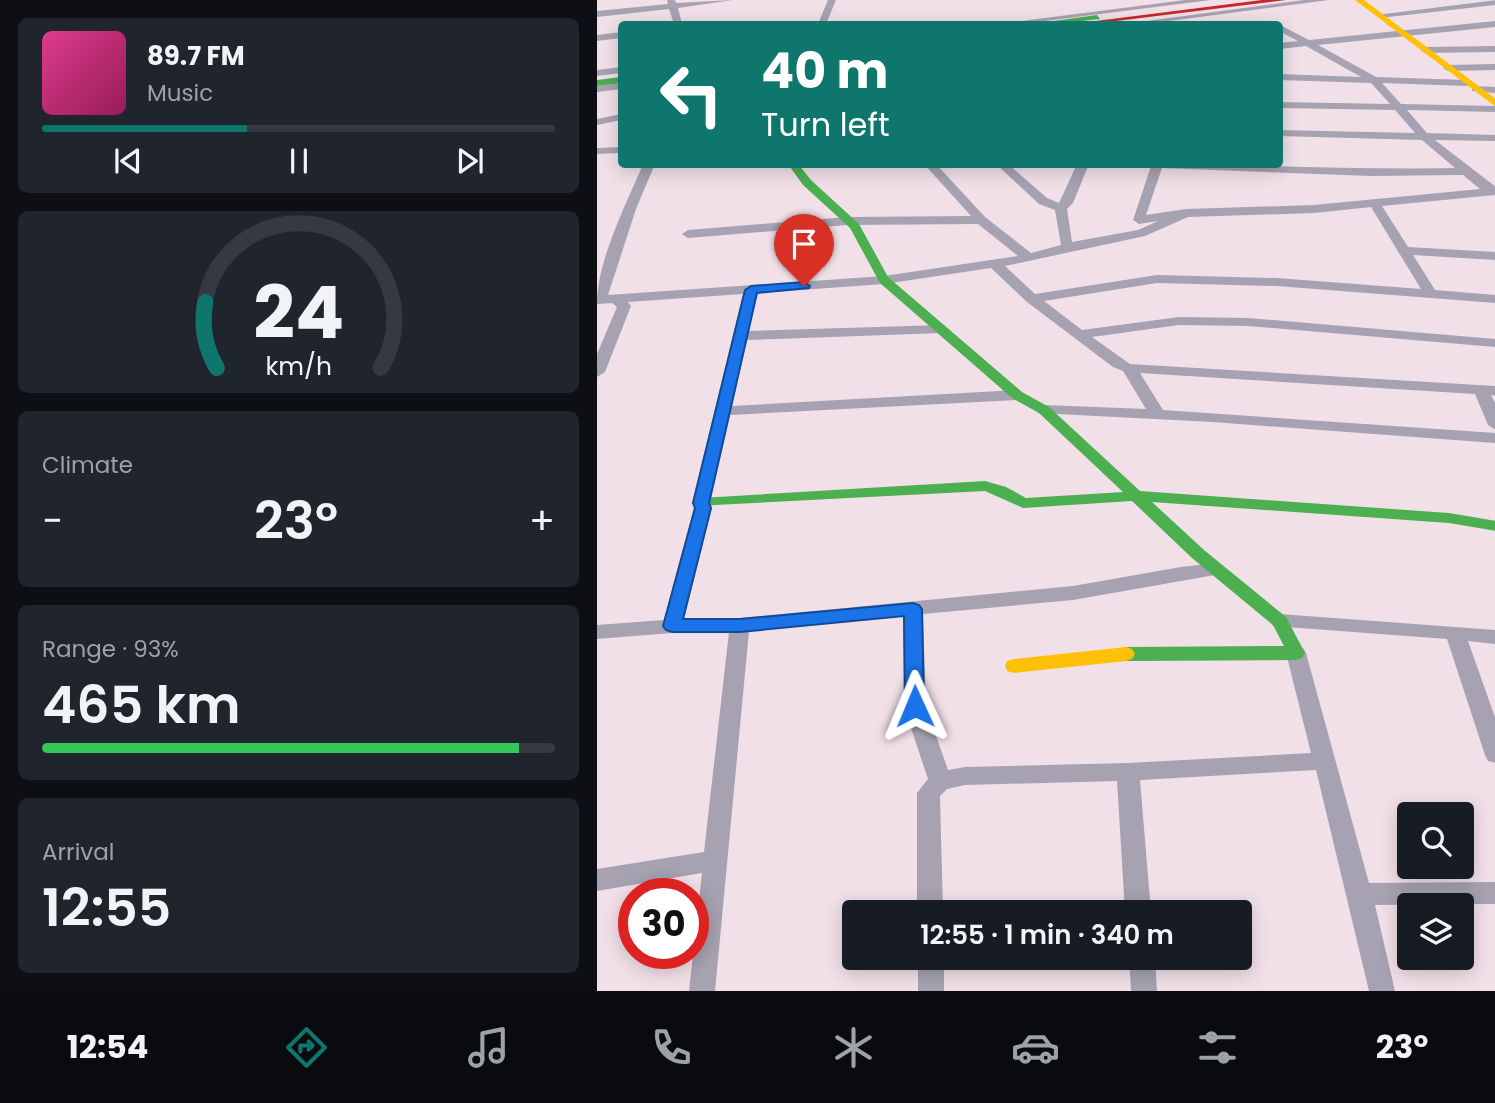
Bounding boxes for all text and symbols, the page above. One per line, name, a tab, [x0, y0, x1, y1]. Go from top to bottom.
text: 40 m	[761, 37, 888, 105]
text: 89.7 FM	[147, 38, 245, 74]
icon: left	[646, 49, 737, 140]
text: Music	[147, 77, 213, 109]
text: Turn left	[761, 102, 890, 147]
icon: previous	[109, 142, 147, 180]
icon: pause	[280, 142, 318, 180]
icon: next	[451, 142, 489, 180]
pin	[774, 214, 834, 286]
icon: arrive	[785, 225, 823, 263]
text: 24	[253, 263, 344, 364]
text: km/h	[265, 349, 332, 384]
text: Climate	[42, 449, 133, 481]
text: 23°	[254, 484, 338, 557]
text: −	[42, 494, 63, 547]
text: +	[529, 494, 555, 547]
text: Range · 93%	[42, 633, 179, 665]
text: 465 km	[42, 668, 240, 741]
position arrow	[878, 669, 952, 743]
map controls	[1397, 802, 1474, 970]
button: search	[1397, 802, 1474, 879]
text: Arrival	[42, 836, 114, 868]
text: 12:55	[42, 871, 171, 944]
speed limit sign: 30	[618, 878, 709, 969]
button: layers	[1397, 893, 1474, 970]
text: 12:55 · 1 min · 340 m	[920, 917, 1174, 953]
icon: directions	[282, 1023, 331, 1072]
icon: music	[464, 1023, 513, 1072]
icon: phone	[647, 1023, 696, 1072]
icon: climate	[829, 1023, 878, 1072]
icon: car	[1011, 1023, 1060, 1072]
icon: filters	[1193, 1023, 1242, 1072]
text: 12:54	[67, 1024, 149, 1069]
text: 23°	[1376, 1024, 1428, 1069]

